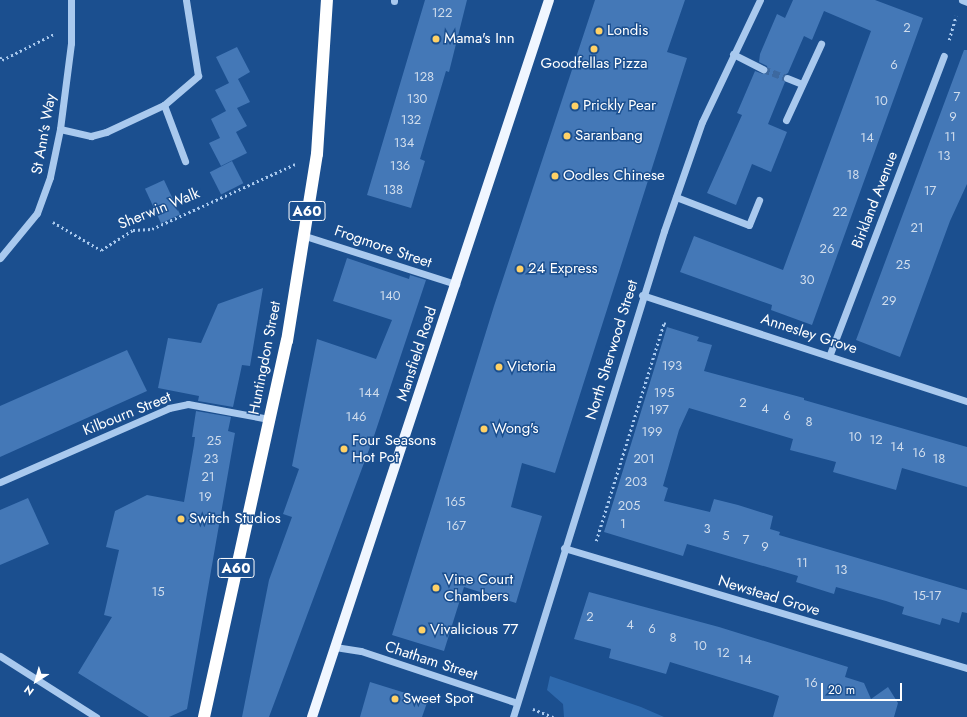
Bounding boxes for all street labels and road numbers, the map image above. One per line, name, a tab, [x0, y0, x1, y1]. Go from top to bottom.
street label: St Ann's Way	[28, 92, 60, 176]
street label: Birkland Avenue	[848, 149, 902, 251]
street label: Sherwin Walk	[116, 184, 202, 234]
road number: A60	[288, 199, 326, 223]
street label: Frogmore Street	[332, 222, 434, 272]
street label: North Sherwood Street	[582, 278, 642, 422]
street label: Huntingdon Street	[245, 300, 285, 416]
street label: Mansfield Road	[393, 305, 441, 403]
street label: Annesley Grove	[759, 310, 859, 358]
street label: Kilbourn Street	[80, 388, 174, 440]
road number: A60	[217, 556, 255, 580]
street label: Newstead Grove	[716, 572, 822, 620]
street label: Chatham Street	[383, 638, 479, 684]

